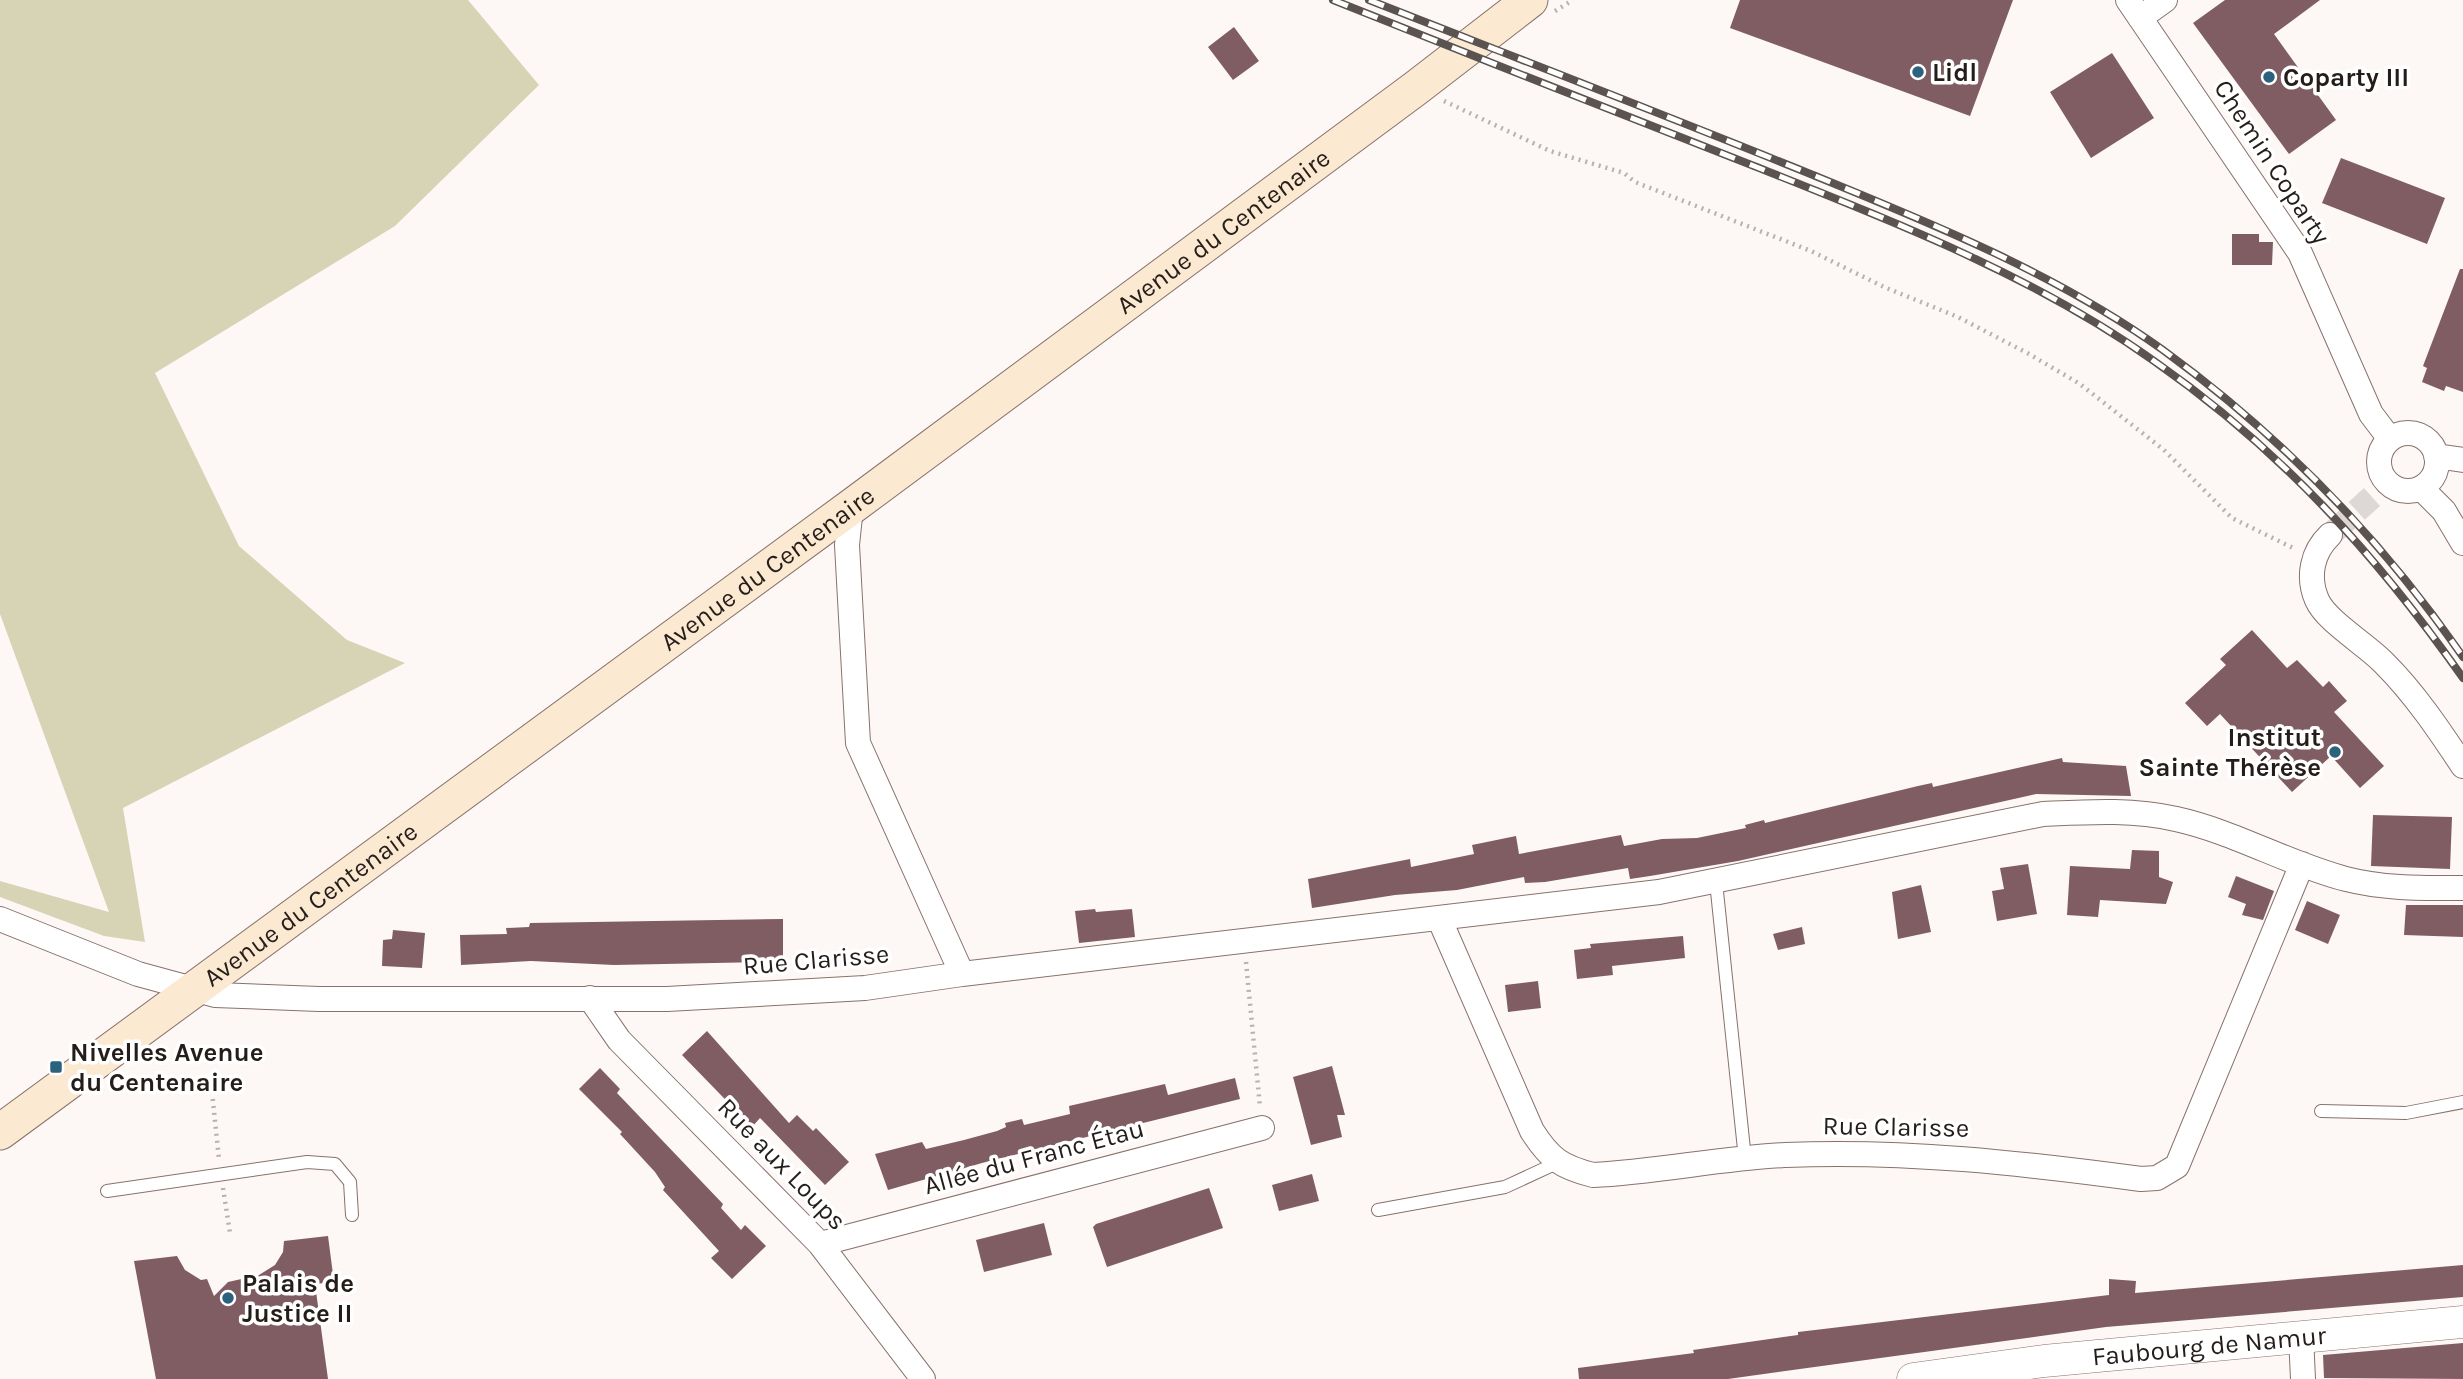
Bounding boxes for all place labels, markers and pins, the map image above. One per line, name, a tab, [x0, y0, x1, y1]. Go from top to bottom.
place label: Lidl	[1932, 57, 1977, 88]
place label: Coparty III	[2283, 62, 2409, 93]
marker: Lidl	[1910, 64, 1926, 80]
marker: Coparty III	[2261, 69, 2277, 85]
place label: Institut Sainte Thérèse	[2139, 722, 2321, 783]
marker: Institut Sainte Thérèse	[2327, 744, 2343, 760]
place label: Nivelles Avenue du Centenaire	[70, 1037, 264, 1098]
marker: Nivelles Avenue du Centenaire	[48, 1059, 64, 1075]
place label: Palais de Justice II	[242, 1268, 354, 1329]
marker: Palais de Justice II	[220, 1290, 236, 1306]

